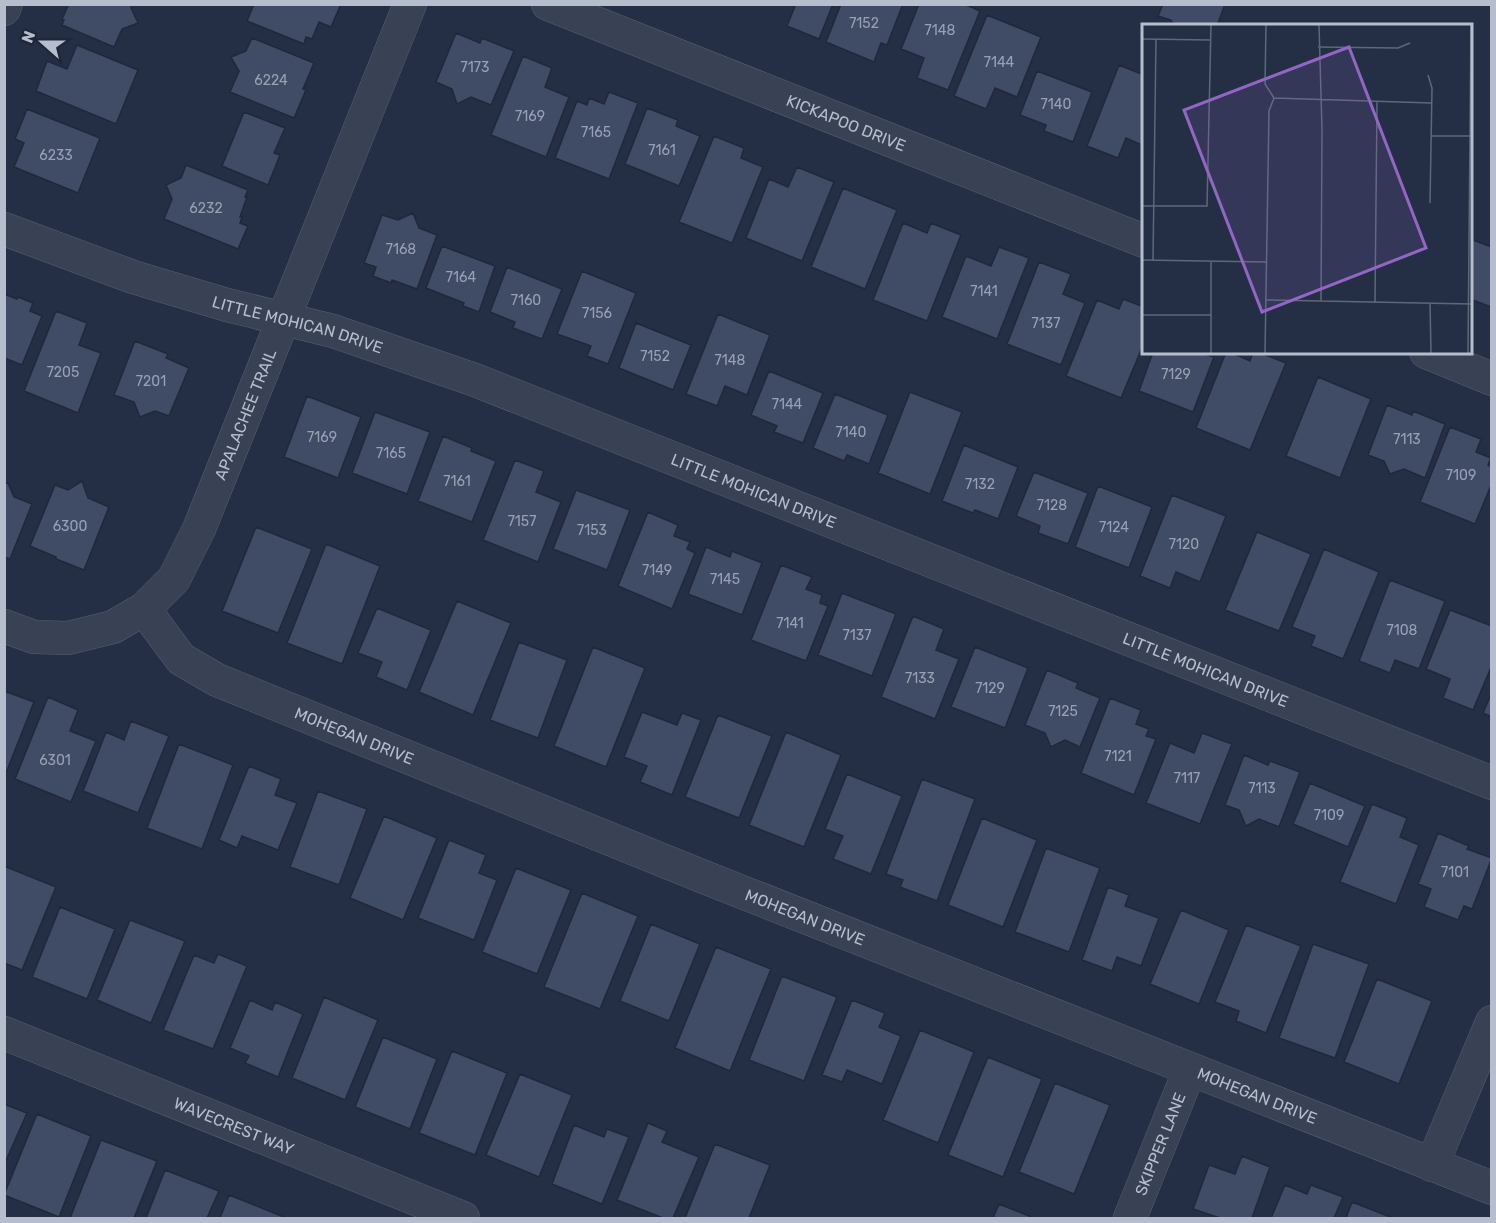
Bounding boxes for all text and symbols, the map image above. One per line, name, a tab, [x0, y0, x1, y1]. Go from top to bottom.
north arrow	[12, 12, 72, 72]
house number: 7152	[849, 15, 879, 32]
house number: 7148	[925, 22, 955, 39]
inset map	[1142, 24, 1472, 354]
text: N	[18, 28, 39, 46]
house number: 7144	[984, 54, 1015, 71]
house number: 7173	[461, 59, 489, 76]
house number: 6224	[254, 72, 288, 89]
street label: KICKAPOO DRIVE	[784, 90, 909, 155]
house number: 7140	[1041, 96, 1071, 113]
house number: 7169	[515, 108, 545, 125]
house number: 7165	[581, 124, 611, 141]
house number: 7161	[648, 142, 676, 159]
house number: 6233	[39, 147, 73, 164]
house number: 6232	[189, 200, 223, 217]
house number: 7168	[386, 241, 416, 258]
house number: 7164	[446, 269, 476, 286]
house number: 7141	[970, 283, 998, 300]
street label: LITTLE MOHICAN DRIVE	[210, 292, 386, 357]
house number: 7160	[511, 292, 541, 309]
house number: 7156	[582, 305, 612, 322]
house number: 7137	[1032, 315, 1060, 332]
street label: APALACHEE TRAIL	[210, 346, 280, 483]
house number: 7152	[640, 348, 670, 365]
house number: 7148	[715, 352, 745, 369]
house number: 7205	[47, 364, 79, 381]
house number: 7129	[1161, 366, 1191, 383]
house number: 7201	[136, 373, 166, 390]
house number: 7144	[772, 396, 803, 413]
house number: 7140	[836, 424, 866, 441]
house number: 7169	[307, 429, 337, 446]
house number: 7113	[1393, 431, 1421, 448]
house number: 7165	[376, 445, 406, 462]
street label: LITTLE MOHICAN DRIVE	[668, 449, 839, 532]
house number: 7109	[1446, 467, 1476, 484]
house number: 7161	[443, 473, 471, 490]
house number: 7132	[965, 476, 995, 493]
house number: 7128	[1037, 497, 1067, 514]
house number: 7157	[508, 513, 536, 530]
house number: 6300	[53, 518, 87, 535]
house number: 7124	[1099, 519, 1129, 536]
house number: 7153	[577, 522, 607, 539]
house number: 7120	[1169, 536, 1199, 553]
house number: 7149	[642, 562, 672, 579]
house number: 7145	[710, 571, 740, 588]
house number: 7141	[776, 615, 804, 632]
house number: 7108	[1387, 622, 1418, 639]
house number: 7137	[843, 627, 871, 644]
street label: LITTLE MOHICAN DRIVE	[1120, 628, 1291, 711]
house number: 7133	[905, 670, 935, 687]
house number: 7129	[975, 680, 1005, 697]
street label: MOHEGAN DRIVE	[292, 703, 417, 768]
house number: 7125	[1048, 703, 1078, 720]
house number: 7121	[1104, 748, 1132, 765]
house number: 6301	[39, 752, 71, 769]
house number: 7117	[1174, 770, 1200, 787]
house number: 7113	[1248, 780, 1276, 797]
house number: 7109	[1314, 807, 1344, 824]
house number: 7101	[1441, 864, 1469, 881]
street label: MOHEGAN DRIVE	[743, 885, 868, 949]
street label: MOHEGAN DRIVE	[1195, 1063, 1320, 1128]
street label: SKIPPER LANE	[1131, 1090, 1189, 1198]
street label: WAVECREST WAY	[171, 1093, 297, 1158]

